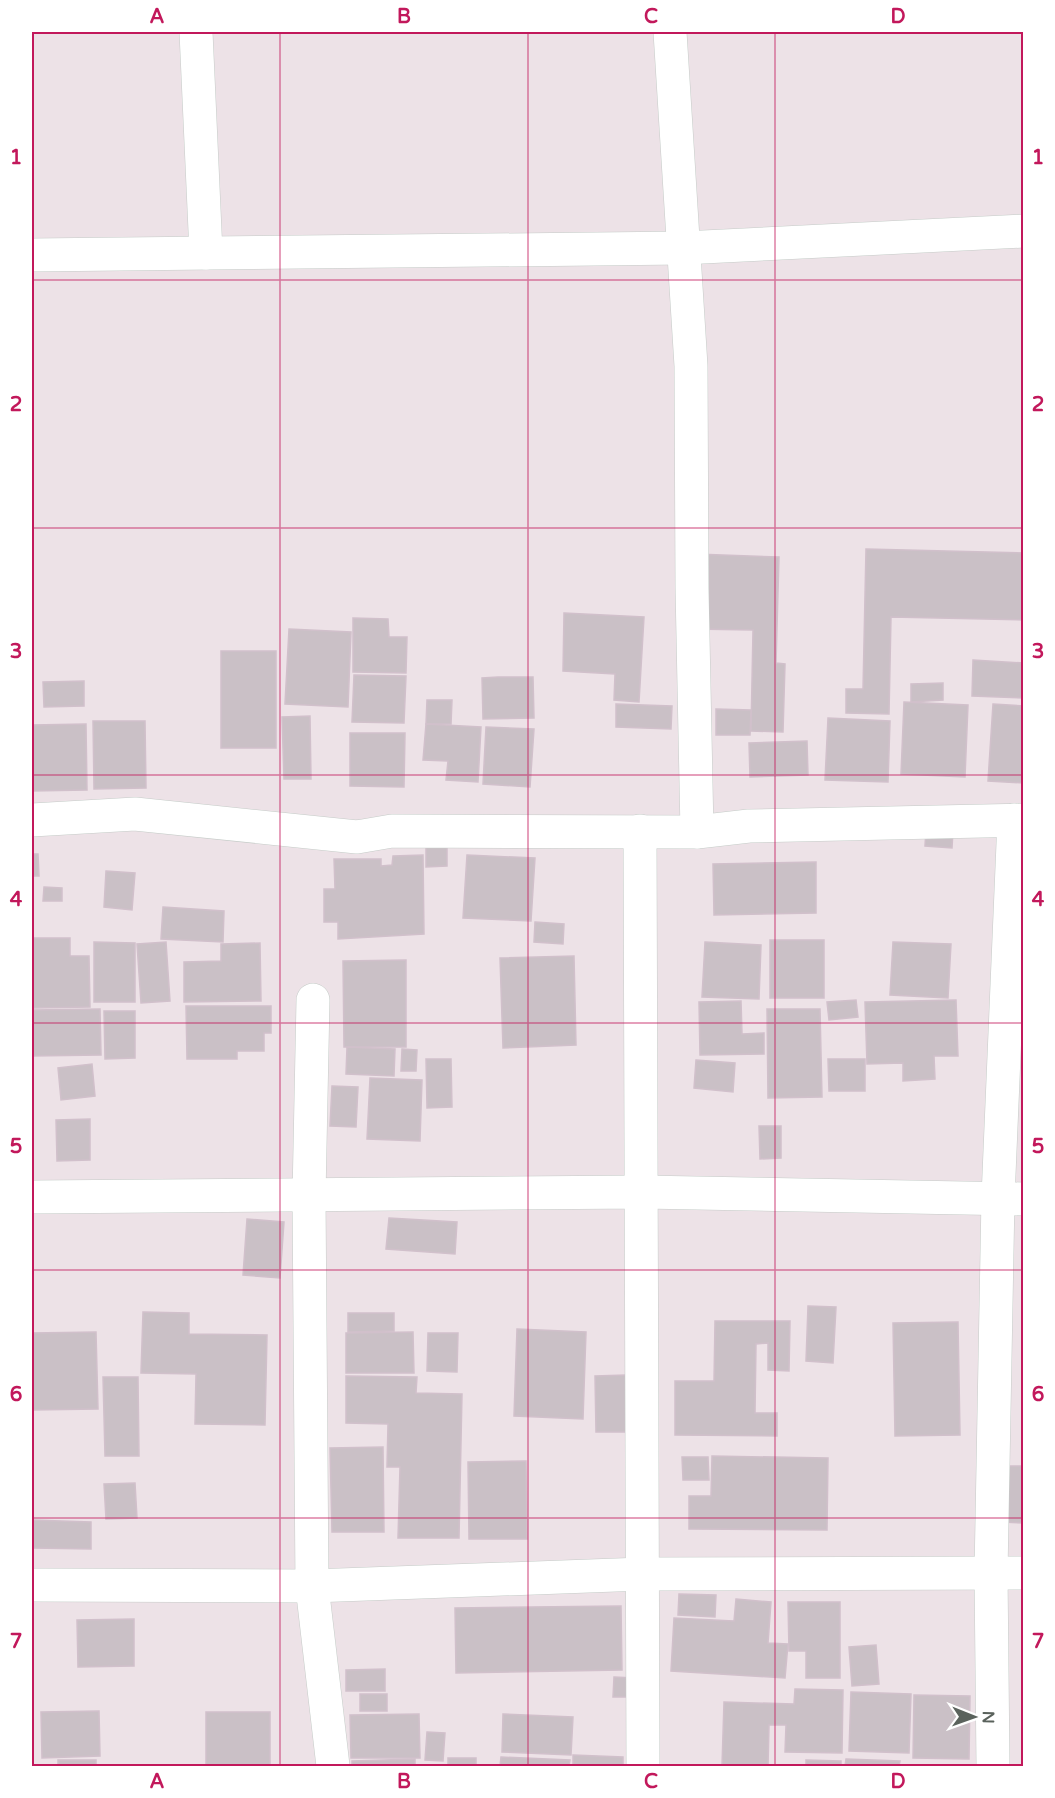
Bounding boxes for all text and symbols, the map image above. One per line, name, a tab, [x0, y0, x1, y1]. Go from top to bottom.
text: A	[150, 5, 165, 29]
text: B	[397, 5, 411, 29]
text: C	[644, 5, 658, 29]
text: D	[890, 5, 906, 29]
text: 1	[10, 146, 22, 170]
text: 1	[1032, 146, 1044, 170]
text: 2	[10, 393, 22, 417]
text: 2	[1032, 393, 1044, 417]
text: 3	[10, 640, 22, 664]
text: 3	[1032, 640, 1044, 664]
text: 4	[10, 888, 23, 912]
text: 4	[1032, 888, 1045, 912]
text: 5	[10, 1135, 22, 1159]
text: 5	[1032, 1135, 1044, 1159]
text: 6	[10, 1383, 22, 1407]
text: 6	[1032, 1383, 1044, 1407]
text: 7	[10, 1630, 22, 1654]
text: 7	[1032, 1630, 1044, 1654]
north arrow	[944, 1687, 1004, 1747]
text: N	[978, 1711, 998, 1724]
text: A	[150, 1770, 165, 1794]
text: B	[397, 1770, 411, 1794]
text: C	[644, 1770, 658, 1794]
text: D	[890, 1770, 906, 1794]

